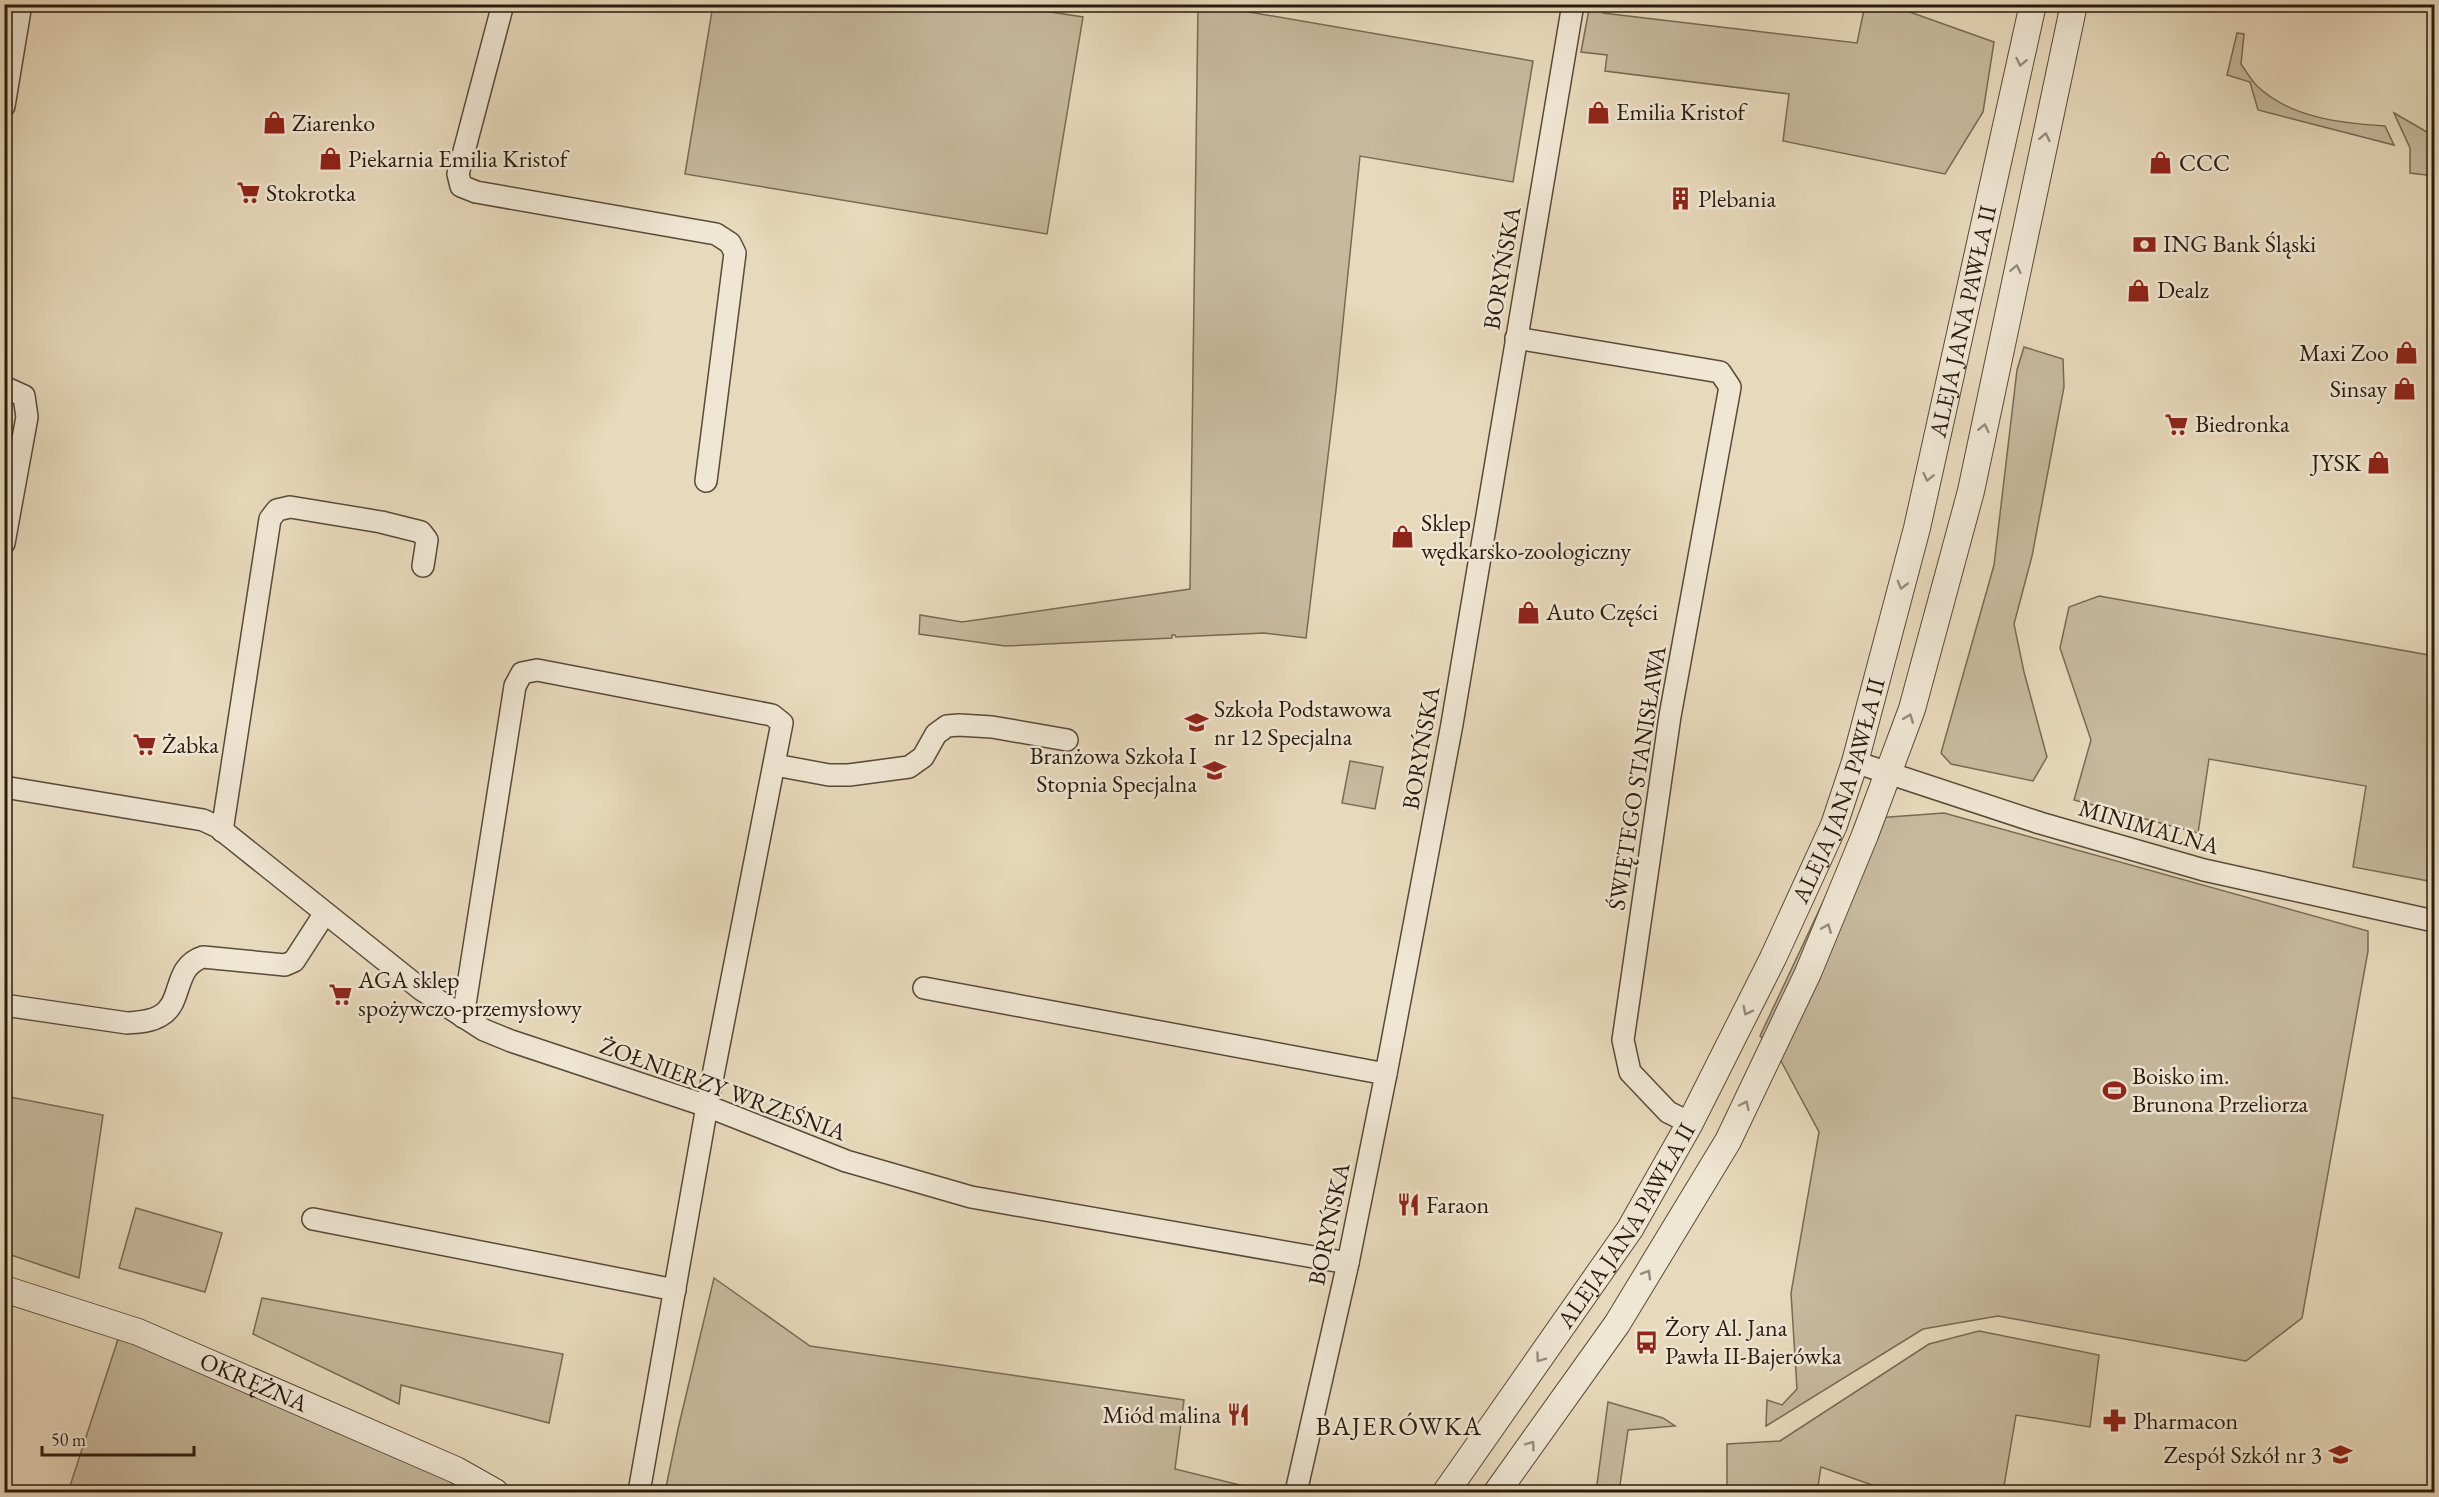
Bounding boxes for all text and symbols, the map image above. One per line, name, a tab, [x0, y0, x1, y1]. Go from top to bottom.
one-way arrow	[2015, 56, 2028, 66]
place label: Emilia Kristof	[1616, 96, 1749, 127]
shop icon: Emilia Kristof	[1585, 99, 1611, 125]
place label: Ziarenko	[292, 107, 375, 138]
shop icon: Ziarenko	[261, 110, 287, 136]
one-way arrow	[2037, 132, 2050, 142]
place label: Piekarnia Emilia Kristof	[348, 143, 571, 174]
shop icon: Piekarnia Emilia Kristof	[317, 146, 343, 172]
place label: CCC	[2179, 147, 2230, 178]
shop icon: CCC	[2148, 150, 2174, 176]
place label: Stokrotka	[266, 177, 356, 208]
supermarket icon: Stokrotka	[235, 180, 261, 206]
place label: Plebania	[1698, 183, 1776, 214]
building icon: Plebania	[1667, 186, 1693, 212]
street label: ALEJA JANA PAWŁA II	[1921, 202, 2003, 441]
street label: BORYŃSKA	[1475, 203, 1528, 332]
place label: ING Bank Śląski	[2163, 228, 2316, 259]
bank icon: ING Bank Śląski	[2132, 231, 2158, 257]
one-way arrow	[2009, 264, 2022, 274]
place label: Dealz	[2157, 274, 2209, 305]
shop icon: Dealz	[2126, 277, 2152, 303]
place label: Maxi Zoo	[2299, 337, 2389, 368]
shop icon: Maxi Zoo	[2394, 340, 2420, 366]
place label: Sinsay	[2330, 373, 2387, 404]
shop icon: Sinsay	[2392, 376, 2418, 402]
place label: Biedronka	[2195, 408, 2290, 439]
supermarket icon: Biedronka	[2164, 411, 2190, 437]
one-way arrow	[1977, 423, 1990, 433]
place label: JYSK	[2309, 447, 2362, 478]
shop icon: JYSK	[2366, 450, 2392, 476]
one-way arrow	[1922, 472, 1935, 482]
place label: Sklep wędkarsko-zoologiczny	[1421, 507, 1632, 566]
shop icon: Sklep wędkarsko-zoologiczny	[1390, 524, 1416, 550]
one-way arrow	[1897, 579, 1909, 590]
place label: Auto Części	[1545, 596, 1658, 627]
shop icon: Auto Części	[1515, 599, 1541, 625]
street label: ŚWIĘTEGO STANISŁAWA	[1600, 643, 1673, 912]
street label: ALEJA JANA PAWŁA II	[1784, 674, 1892, 909]
street label: BORYŃSKA	[1394, 683, 1447, 812]
place label: Szkoła Podstawowa nr 12 Specjalna	[1214, 693, 1392, 752]
school or university icon: Szkoła Podstawowa nr 12 Specjalna	[1183, 710, 1209, 736]
one-way arrow	[1901, 713, 1914, 724]
place label: Żabka	[162, 729, 219, 760]
supermarket icon: Żabka	[131, 732, 157, 758]
place label: Branżowa Szkoła I Stopnia Specjalna	[1029, 740, 1197, 799]
school or university icon: Branżowa Szkoła I Stopnia Specjalna	[1202, 757, 1228, 783]
street label: MINIMALNA	[2075, 792, 2223, 861]
one-way arrow	[1820, 923, 1832, 934]
place label: AGA sklep spożywczo-przemysłowy	[357, 964, 582, 1023]
supermarket icon: AGA sklep spożywczo-przemysłowy	[327, 981, 353, 1007]
one-way arrow	[1742, 1004, 1754, 1015]
street label: ŻOŁNIERZY WRZEŚNIA	[596, 1030, 851, 1148]
place label: Boisko im. Brunona Przeliorza	[2132, 1060, 2309, 1119]
sports icon: Boisko im. Brunona Przeliorza	[2101, 1077, 2127, 1103]
one-way arrow	[1738, 1101, 1750, 1112]
street label: ALEJA JANA PAWŁA II	[1549, 1117, 1702, 1335]
street label: BORYŃSKA	[1300, 1159, 1357, 1288]
place label: Faraon	[1426, 1189, 1490, 1220]
restaurant icon: Faraon	[1395, 1192, 1421, 1218]
one-way arrow	[1640, 1270, 1652, 1280]
place label: Żory Al. Jana Pawła II-Bajerówka	[1665, 1312, 1842, 1371]
bus stop icon: Żory Al. Jana Pawła II-Bajerówka	[1634, 1329, 1660, 1355]
street label: OKRĘŻNA	[195, 1345, 313, 1419]
one-way arrow	[1536, 1352, 1547, 1363]
place label: Miód malina	[1103, 1399, 1221, 1430]
restaurant icon: Miód malina	[1226, 1402, 1252, 1428]
place label: Pharmacon	[2133, 1405, 2239, 1436]
pharmacy icon: Pharmacon	[2102, 1408, 2128, 1434]
district label: BAJERÓWKA	[1315, 1409, 1483, 1443]
scale bar	[42, 1419, 194, 1457]
text: 50 m	[51, 1428, 86, 1451]
place label: Zespół Szkół nr 3	[2163, 1439, 2322, 1470]
one-way arrow	[1524, 1441, 1535, 1452]
school or university icon: Zespół Szkół nr 3	[2327, 1442, 2353, 1468]

